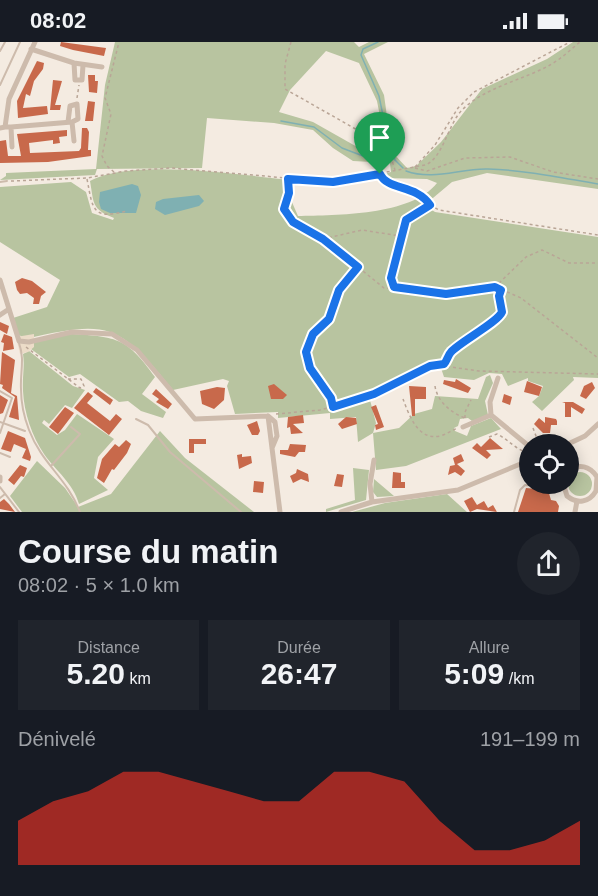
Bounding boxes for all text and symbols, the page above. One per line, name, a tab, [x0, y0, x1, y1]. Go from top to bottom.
text: 08:02	[30, 8, 86, 33]
pin	[354, 112, 405, 174]
icon: arrive	[363, 121, 396, 154]
map controls	[519, 434, 579, 494]
button: locate	[519, 434, 579, 494]
button: share	[517, 532, 580, 595]
text: Course du matin	[18, 533, 278, 570]
text: 08:02 · 5 × 1.0 km	[18, 574, 180, 596]
text: Distance	[78, 639, 140, 656]
text: Durée	[277, 639, 321, 656]
text: Allure	[469, 639, 510, 656]
text: 5.20	[67, 657, 125, 690]
text: 26:47	[261, 657, 337, 690]
text: 5:09	[444, 657, 504, 690]
text: km	[125, 670, 151, 687]
text: /km	[504, 670, 534, 687]
text: Dénivelé	[18, 728, 96, 750]
text: 191–199 m	[480, 728, 580, 750]

